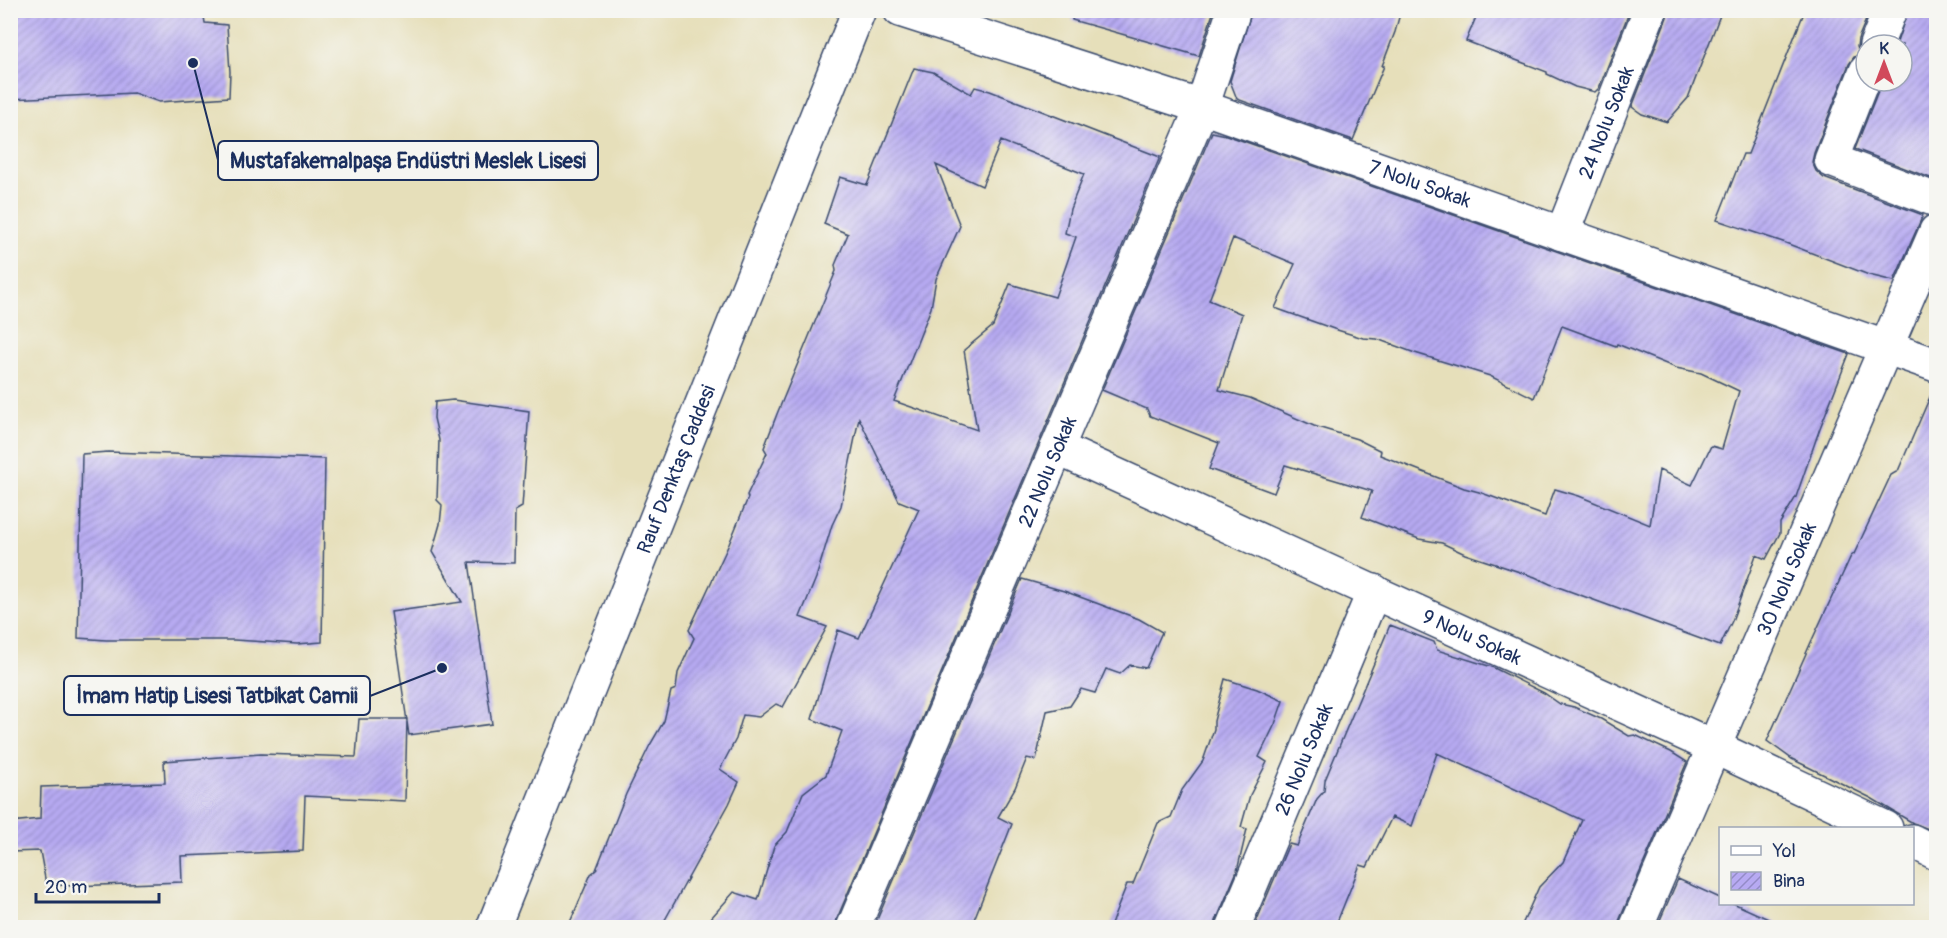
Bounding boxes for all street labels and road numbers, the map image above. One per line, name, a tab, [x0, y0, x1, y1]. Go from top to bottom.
street label: 24 Nolu Sokak	[1573, 62, 1640, 182]
street label: 7 Nolu Sokak	[1365, 155, 1475, 214]
street label: Rauf Denktaş Caddesi	[632, 381, 721, 557]
street label: 22 Nolu Sokak	[1013, 412, 1082, 531]
street label: 30 Nolu Sokak	[1751, 518, 1822, 640]
street label: 9 Nolu Sokak	[1418, 604, 1526, 671]
street label: 26 Nolu Sokak	[1270, 699, 1339, 819]

